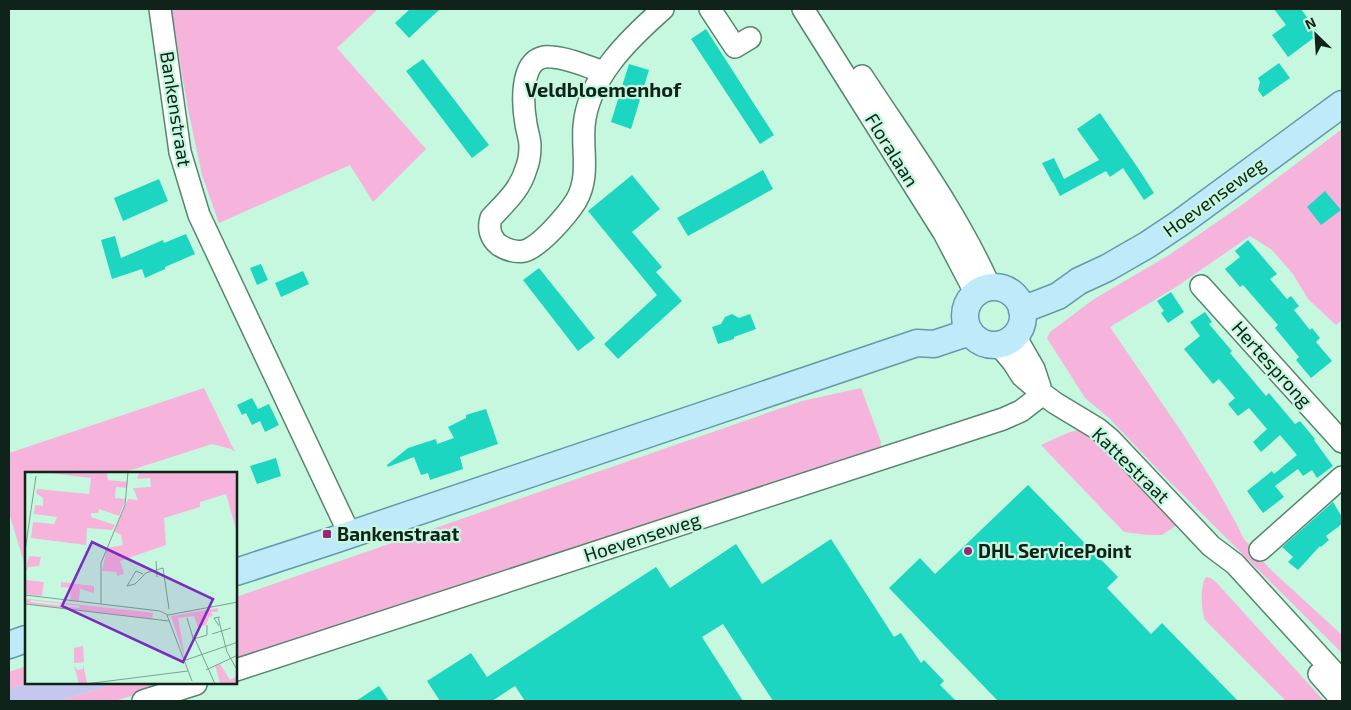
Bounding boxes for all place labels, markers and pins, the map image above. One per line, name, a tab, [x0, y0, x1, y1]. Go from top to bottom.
place label: Bankenstraat	[337, 522, 459, 545]
marker: Bankenstraat	[321, 528, 333, 540]
place label: DHL ServicePoint	[978, 539, 1132, 562]
marker: DHL ServicePoint	[962, 545, 974, 557]

